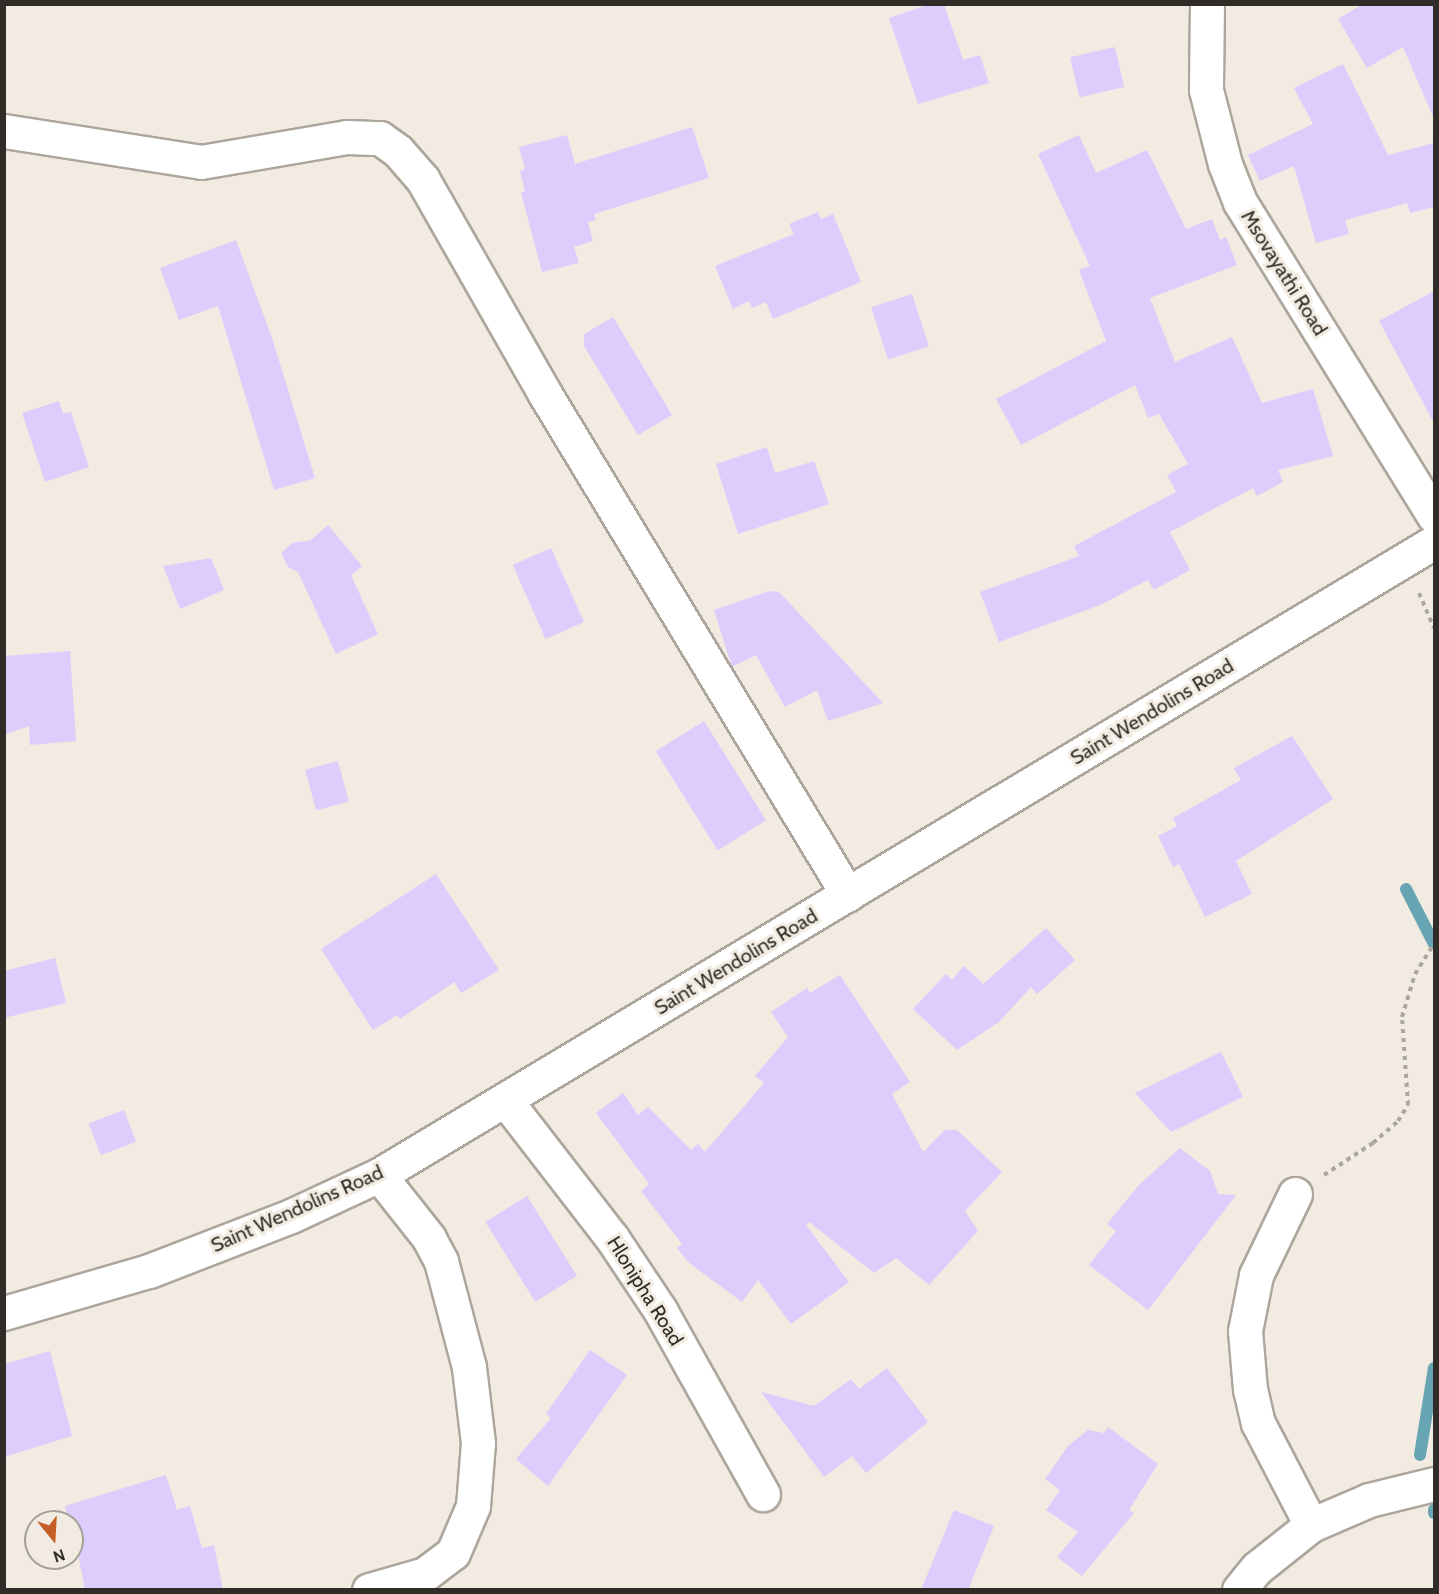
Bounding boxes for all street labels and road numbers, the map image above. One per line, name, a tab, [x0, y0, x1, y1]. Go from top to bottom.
street label: Msovayathi Road	[1236, 206, 1332, 340]
street label: Saint Wendolins Road	[1066, 654, 1238, 770]
street label: Saint Wendolins Road	[650, 904, 822, 1020]
street label: Saint Wendolins Road	[207, 1160, 387, 1258]
street label: Hlonipha Road	[602, 1232, 688, 1350]

